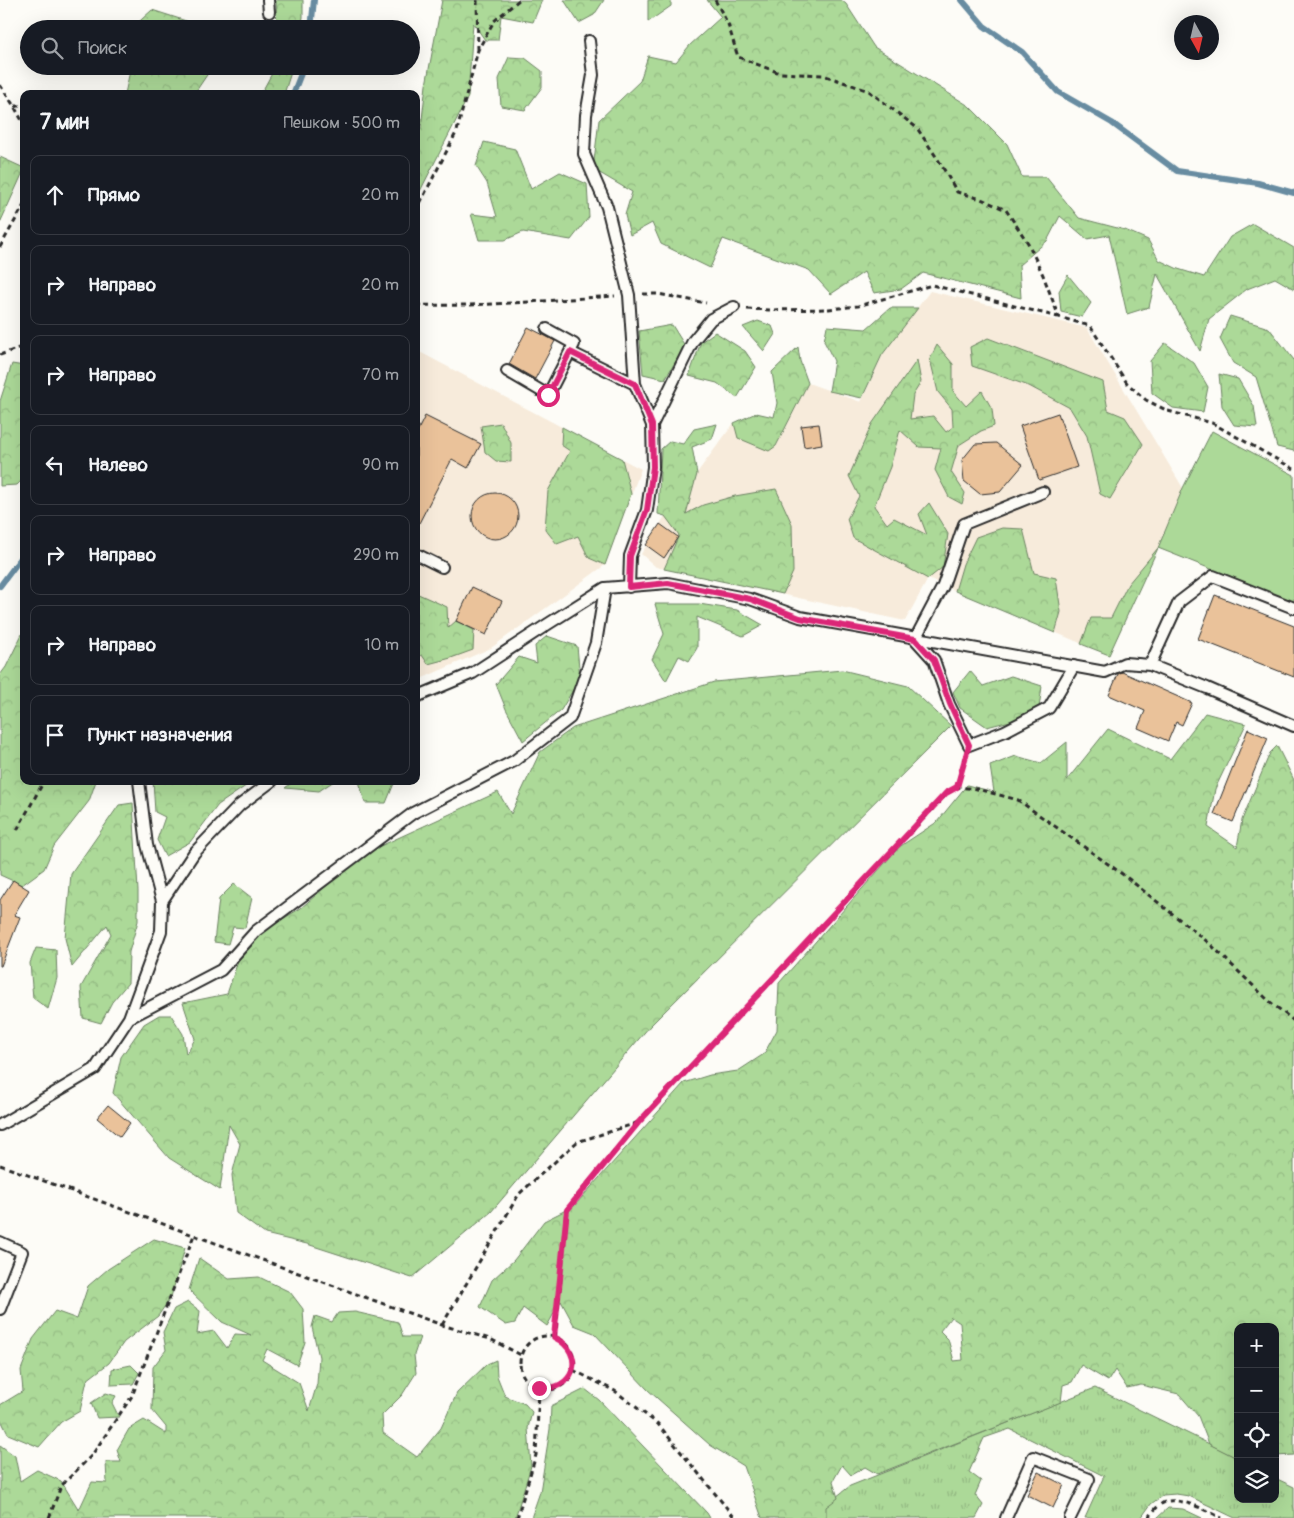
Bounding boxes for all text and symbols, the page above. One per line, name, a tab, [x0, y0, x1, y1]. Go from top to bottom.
north arrow	[1174, 15, 1219, 60]
search box	[20, 20, 420, 75]
icon: search	[38, 34, 66, 62]
text: Поиск	[78, 36, 128, 60]
text: 7 мин	[40, 109, 89, 136]
text: Пешком · 500 m	[283, 113, 400, 133]
icon: ahead	[41, 181, 69, 209]
text: Прямо	[88, 183, 140, 207]
text: 20 m	[361, 185, 399, 205]
icon: right	[41, 271, 69, 299]
text: Направо	[88, 273, 156, 297]
text: 20 m	[361, 275, 399, 295]
icon: right	[41, 361, 69, 389]
text: Направо	[88, 363, 156, 387]
text: 70 m	[362, 365, 399, 385]
route start	[537, 384, 560, 407]
icon: left	[41, 451, 69, 479]
text: Налево	[88, 453, 148, 477]
text: 90 m	[362, 455, 399, 475]
icon: right	[41, 541, 69, 569]
text: Направо	[88, 543, 156, 567]
text: 290 m	[353, 545, 399, 565]
icon: right	[41, 631, 69, 659]
text: Направо	[88, 633, 156, 657]
text: 10 m	[364, 635, 399, 655]
icon: arrive	[41, 721, 69, 749]
text: Пункт назначения	[88, 723, 232, 747]
map controls	[1234, 1323, 1279, 1503]
button: +	[1234, 1323, 1279, 1368]
button: −	[1234, 1368, 1279, 1413]
route end	[528, 1377, 551, 1400]
button: locate	[1234, 1413, 1279, 1458]
button: layers	[1234, 1458, 1279, 1503]

